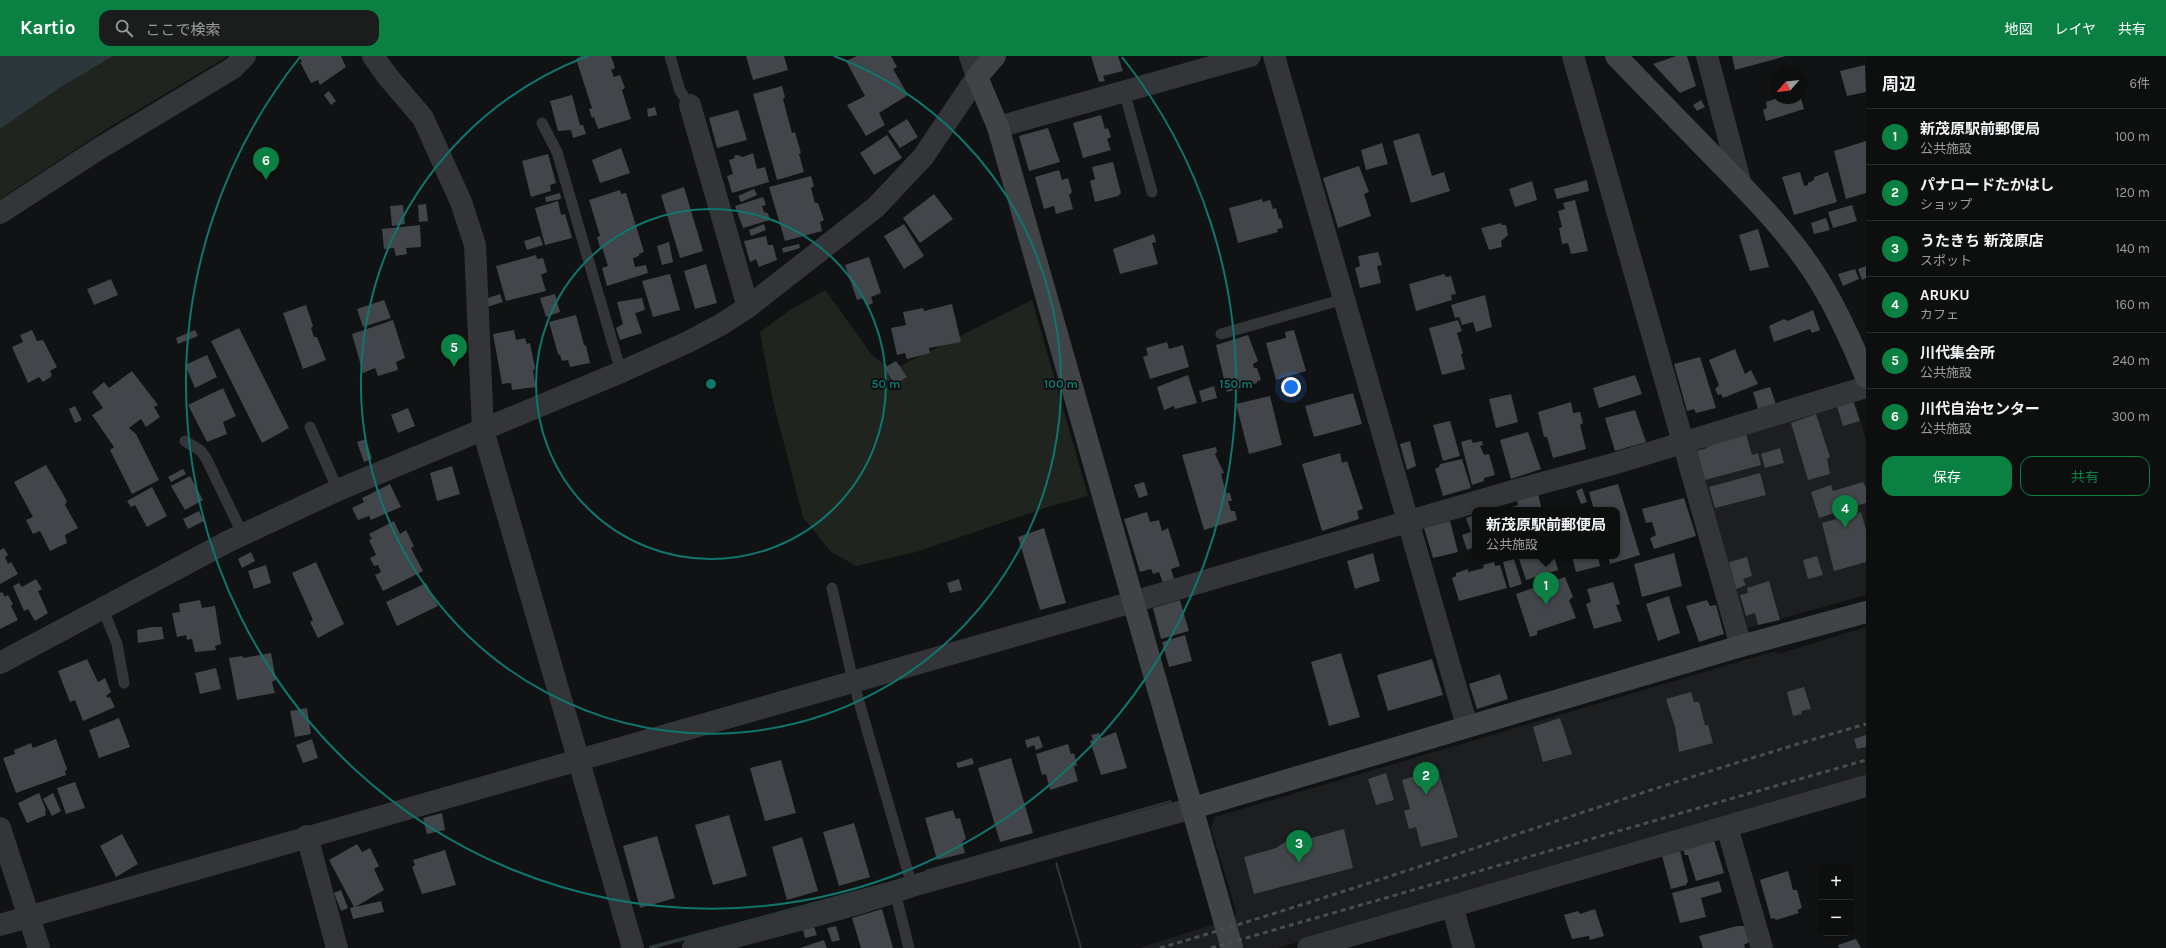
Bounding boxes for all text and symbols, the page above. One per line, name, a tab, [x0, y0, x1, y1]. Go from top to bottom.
search box	[99, 10, 379, 46]
text: Kartio	[20, 17, 75, 39]
icon: search	[113, 17, 135, 39]
text: ここで検索	[145, 21, 221, 39]
text: 地図	[2004, 21, 2032, 38]
text: レイヤ	[2054, 21, 2096, 38]
text: 共有	[2118, 21, 2146, 38]
north arrow	[1770, 68, 1806, 104]
text: 周辺	[1882, 74, 1916, 94]
text: 6件	[2130, 76, 2150, 91]
text: 新茂原駅前郵便局	[1920, 120, 2040, 138]
text: 1	[1893, 129, 1897, 144]
text: 100 m	[2115, 129, 2150, 144]
text: 公共施設	[1920, 141, 1972, 156]
pin: 6	[253, 147, 279, 180]
text: パナロードたかはし	[1920, 176, 2054, 194]
text: 2	[1891, 185, 1899, 200]
text: 120 m	[2115, 185, 2150, 200]
text: ショップ	[1920, 197, 1972, 212]
text: うたきち 新茂原店	[1920, 232, 2044, 250]
text: 3	[1891, 241, 1899, 256]
text: 140 m	[2115, 241, 2150, 256]
text: スポット	[1920, 253, 1972, 268]
text: ARUKU	[1920, 286, 1970, 304]
text: 4	[1891, 297, 1899, 312]
text: 160 m	[2115, 297, 2150, 312]
text: カフェ	[1920, 307, 1959, 322]
pin: 5	[441, 334, 467, 367]
text: 川代集会所	[1920, 344, 1995, 362]
text: 5	[1891, 353, 1899, 368]
text: 240 m	[2112, 353, 2150, 368]
text: 公共施設	[1920, 365, 1972, 380]
centre of rings	[704, 377, 718, 391]
text: 50 m	[872, 377, 901, 391]
text: 100 m	[1044, 377, 1078, 391]
text: 150 m	[1219, 377, 1253, 391]
your location	[1281, 377, 1301, 397]
text: 川代自治センター	[1920, 400, 2040, 418]
text: 6	[1891, 409, 1899, 424]
text: 300 m	[2112, 409, 2150, 424]
text: 公共施設	[1920, 421, 1972, 436]
button: 保存	[1882, 456, 2012, 496]
button: 共有	[2020, 456, 2150, 496]
pin: 4	[1832, 495, 1858, 528]
popup	[1472, 507, 1620, 559]
text: 新茂原駅前郵便局	[1486, 516, 1606, 534]
text: 公共施設	[1486, 537, 1538, 552]
pin: 1	[1533, 572, 1559, 605]
pin: 2	[1413, 762, 1439, 795]
pin: 3	[1286, 830, 1312, 863]
map controls	[1818, 864, 1854, 936]
button: +	[1818, 864, 1854, 900]
button: −	[1818, 900, 1854, 936]

